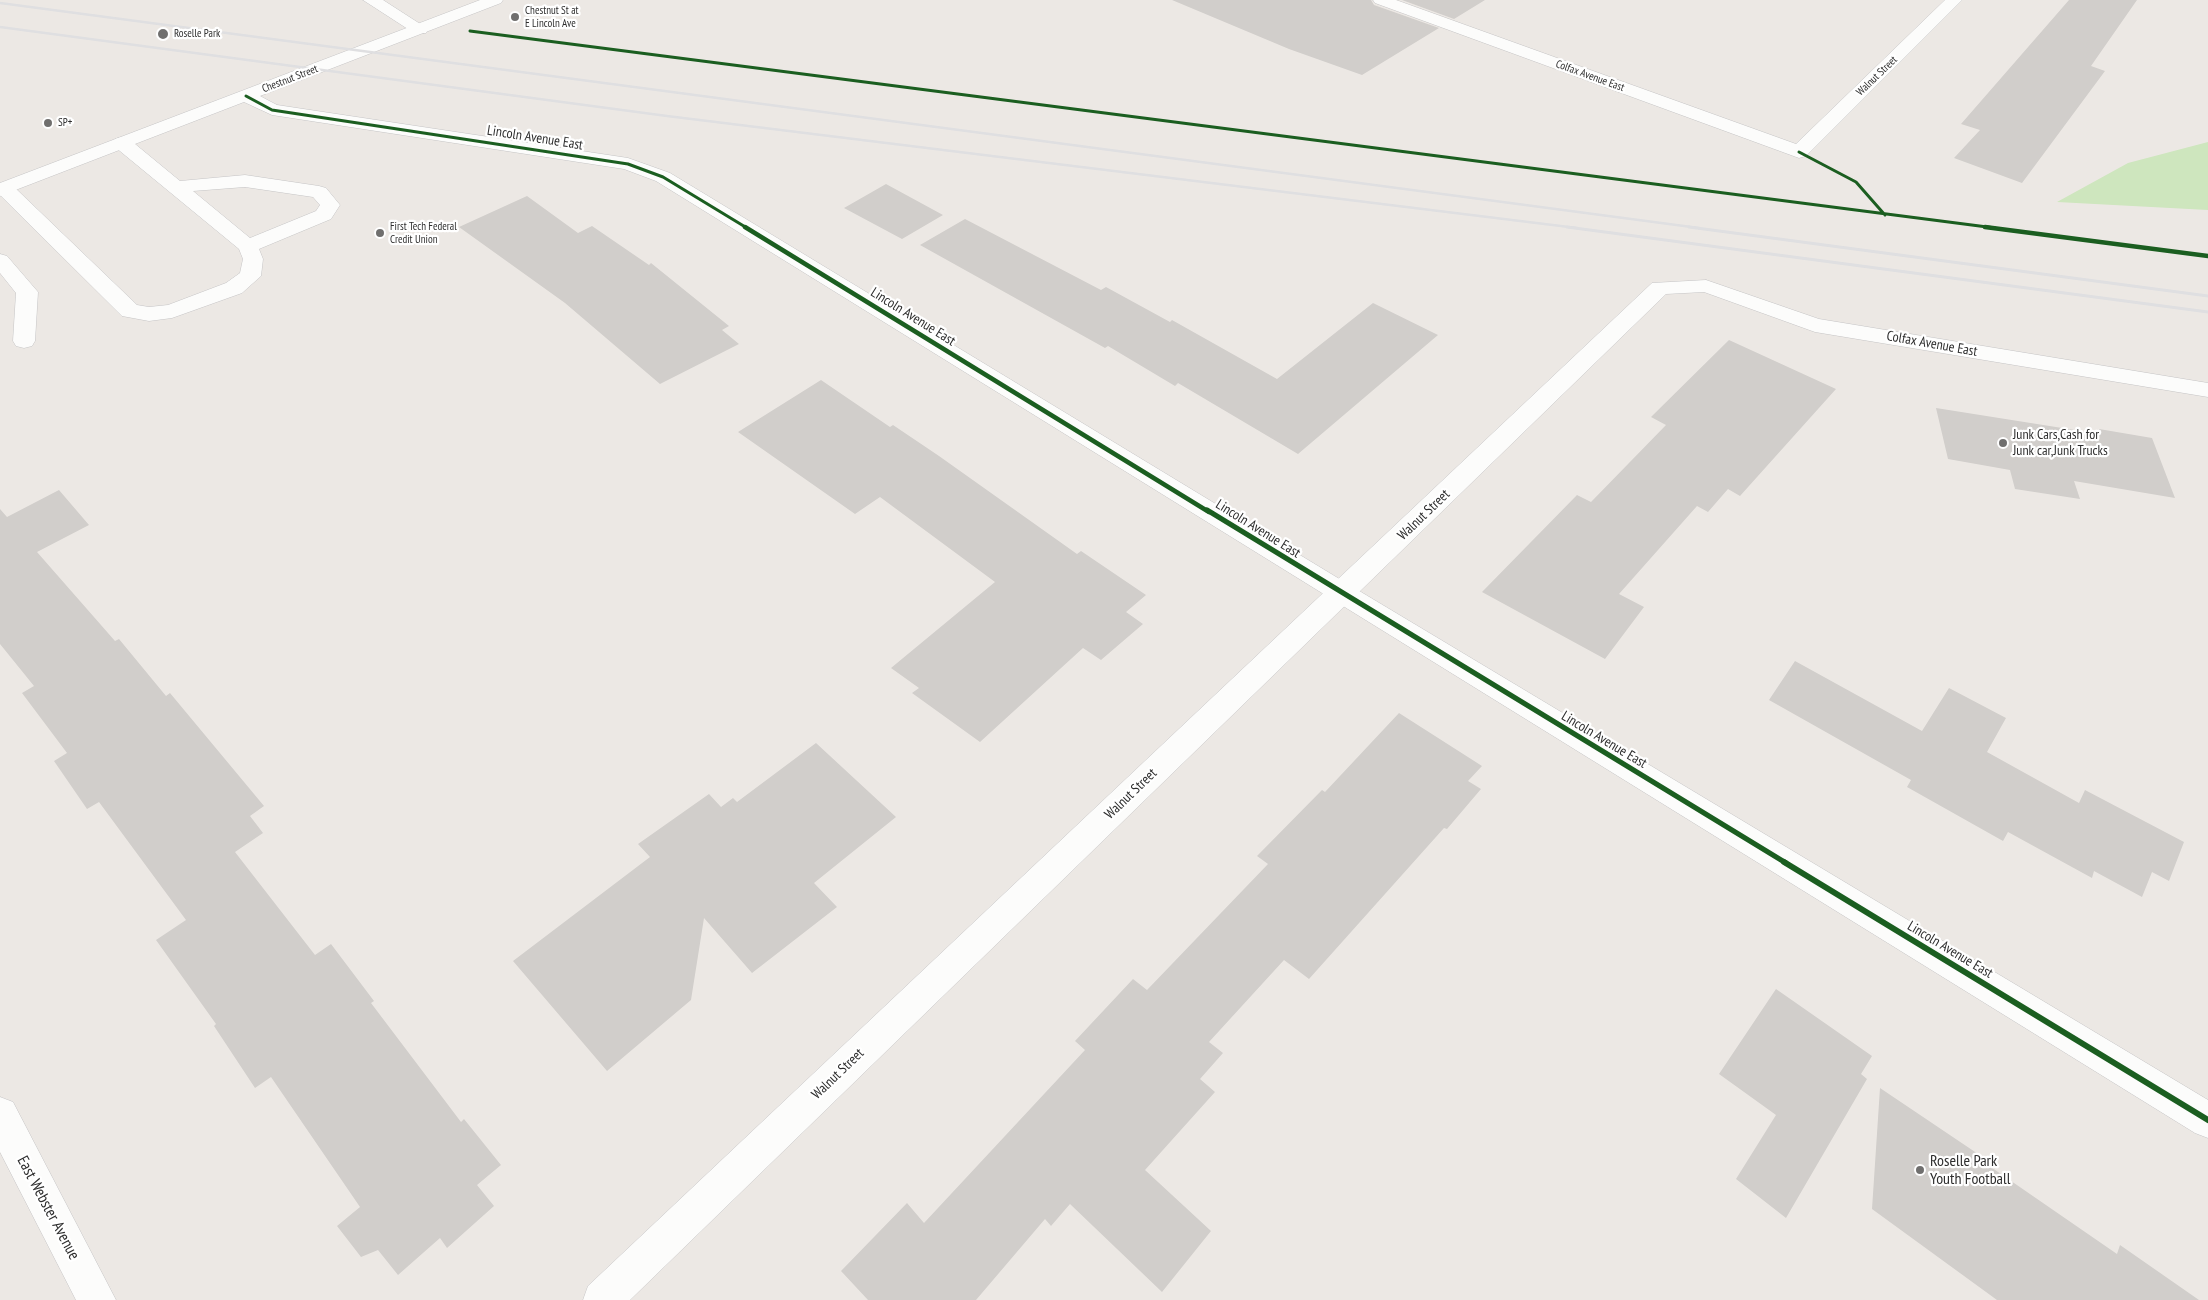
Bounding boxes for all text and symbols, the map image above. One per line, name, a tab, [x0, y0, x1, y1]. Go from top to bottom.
place label: Chestnut St at E Lincoln Ave	[525, 4, 579, 30]
marker: Chestnut St at E Lincoln Ave	[509, 11, 521, 23]
marker: Roselle Park	[156, 27, 170, 41]
place label: Roselle Park	[174, 27, 220, 41]
street label: Walnut Street	[1854, 53, 1900, 99]
street label: Colfax Avenue East	[1554, 57, 1626, 95]
street label: Chestnut Street	[260, 62, 320, 96]
place label: SP+	[58, 116, 72, 130]
marker: SP+	[42, 117, 54, 129]
street label: Lincoln Avenue East	[486, 122, 584, 154]
place label: First Tech Federal Credit Union	[390, 220, 457, 246]
marker: First Tech Federal Credit Union	[374, 227, 386, 239]
street label: Lincoln Avenue East	[868, 284, 958, 350]
street label: Colfax Avenue East	[1885, 328, 1979, 360]
place label: Junk Cars,Cash for Junk car,Junk Trucks	[2013, 427, 2108, 460]
marker: Junk Cars,Cash for Junk car,Junk Trucks	[1997, 437, 2009, 449]
street label: Walnut Street	[1394, 486, 1454, 544]
street label: Lincoln Avenue East	[1213, 496, 1303, 562]
street label: Lincoln Avenue East	[1558, 708, 1650, 772]
street label: Walnut Street	[1101, 765, 1161, 823]
street label: Lincoln Avenue East	[1904, 918, 1996, 982]
street label: Walnut Street	[808, 1045, 868, 1103]
place label: Roselle Park Youth Football	[1930, 1151, 2010, 1189]
street label: East Webster Avenue	[13, 1153, 83, 1263]
marker: Roselle Park Youth Football	[1914, 1164, 1926, 1176]

